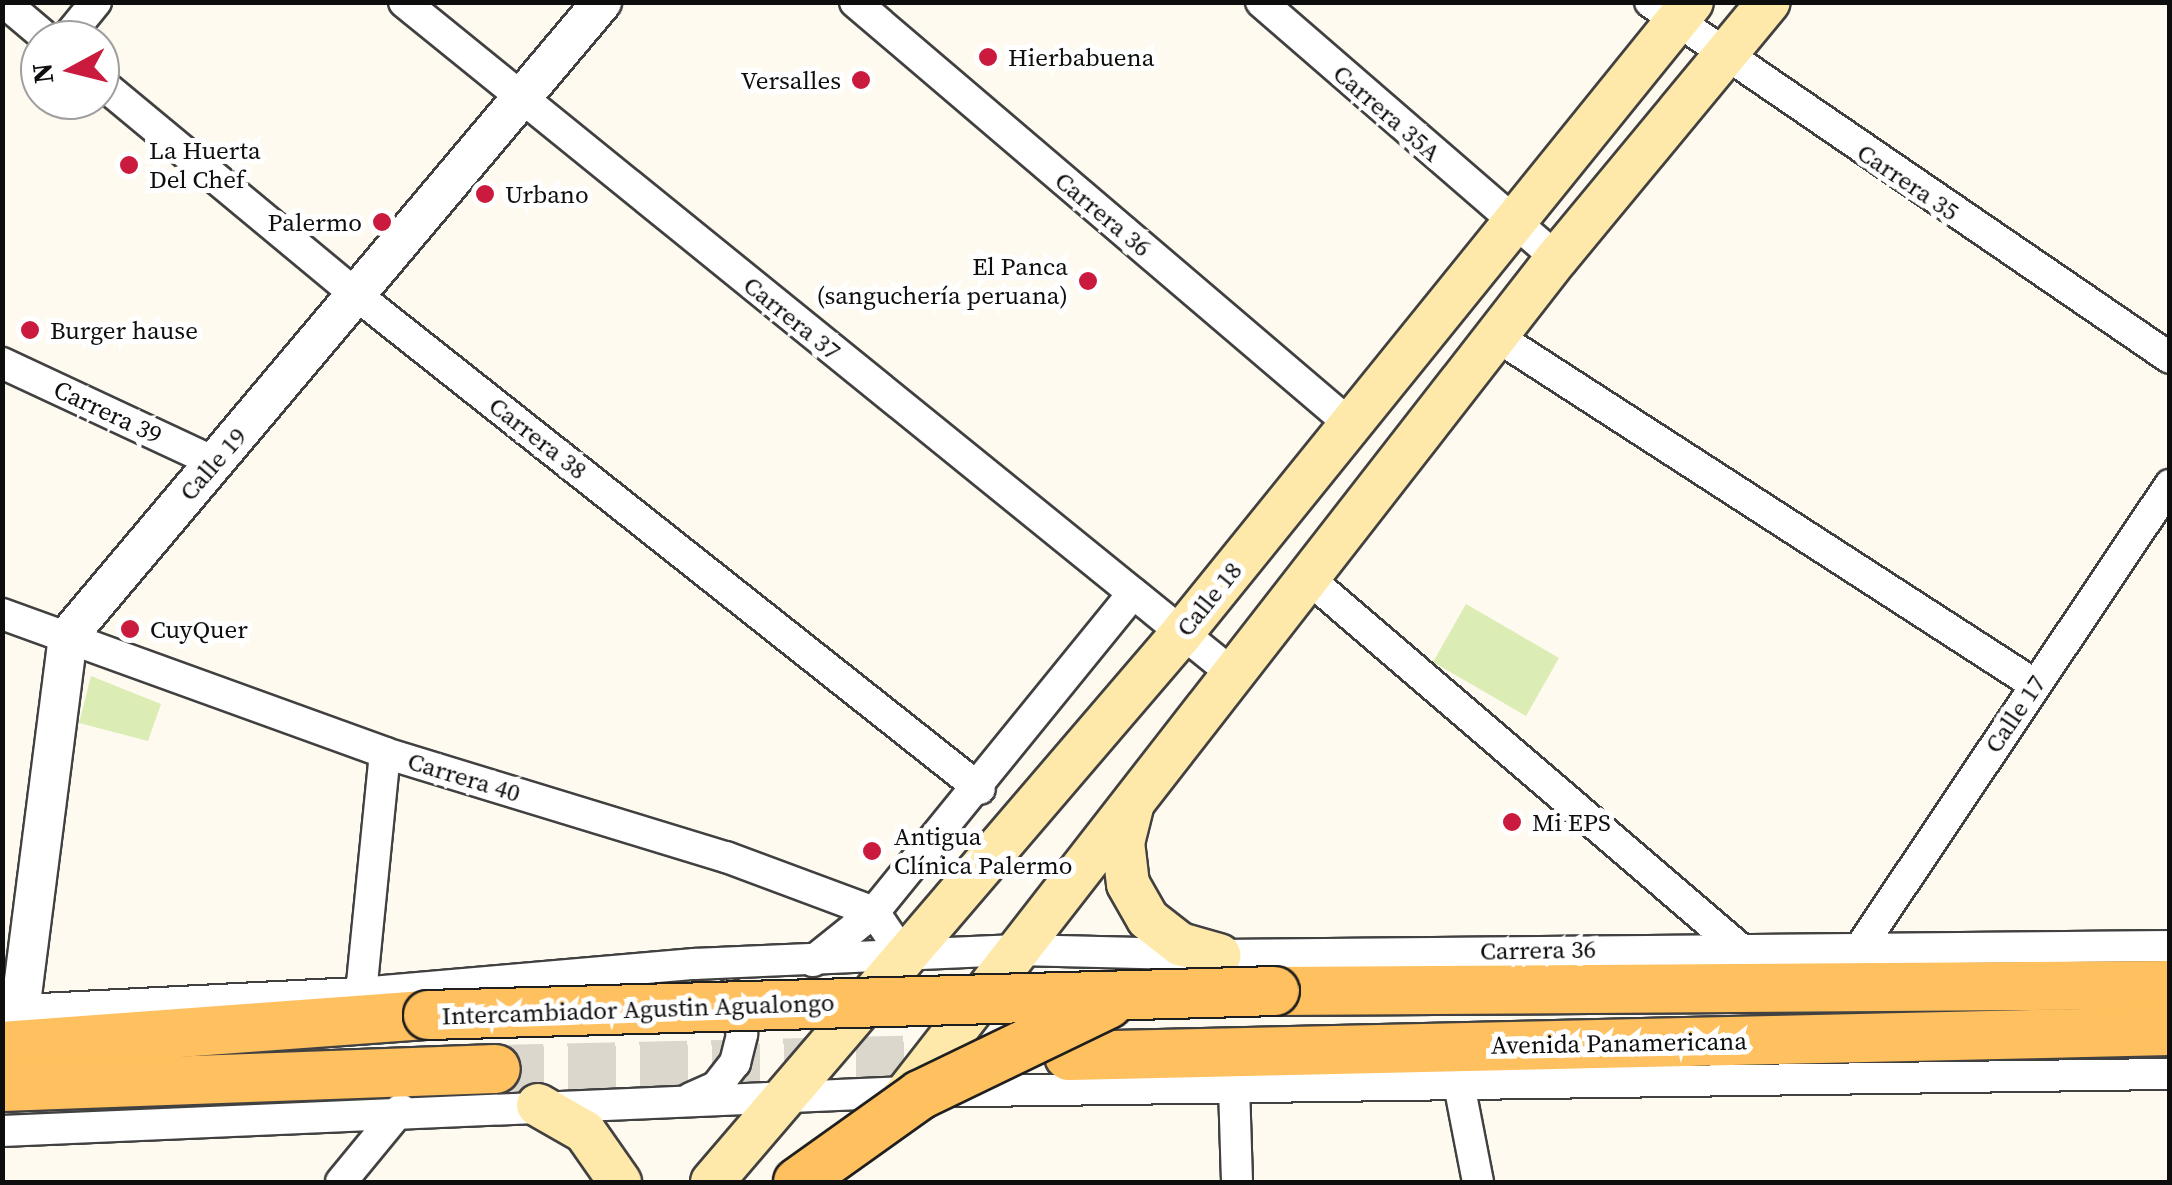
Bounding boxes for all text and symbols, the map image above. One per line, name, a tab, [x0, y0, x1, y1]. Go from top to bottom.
north arrow	[20, 20, 120, 120]
place label: Hierbabuena	[1008, 42, 1154, 72]
marker: Hierbabuena	[977, 46, 999, 68]
street label: Carrera 35A	[1327, 58, 1447, 168]
text: N	[22, 61, 62, 86]
place label: Versalles	[741, 65, 841, 95]
marker: Versalles	[850, 69, 872, 91]
place label: La Huerta Del Chef	[149, 136, 261, 195]
street label: Carrera 35	[1852, 137, 1964, 227]
marker: La Huerta Del Chef	[118, 154, 140, 176]
street label: Carrera 36	[1049, 165, 1157, 263]
place label: Urbano	[505, 179, 589, 209]
marker: Urbano	[474, 183, 496, 205]
place label: Palermo	[268, 207, 362, 237]
marker: Palermo	[371, 211, 393, 233]
place label: El Panca (sanguchería peruana)	[816, 252, 1068, 311]
street label: Carrera 37	[738, 270, 846, 366]
marker: El Panca (sanguchería peruana)	[1077, 270, 1099, 292]
place label: Burger hause	[50, 315, 198, 345]
marker: Burger hause	[19, 319, 41, 341]
street label: Carrera 39	[49, 374, 167, 450]
street label: Carrera 38	[483, 391, 593, 485]
street label: Calle 19	[173, 421, 253, 507]
street label: Calle 18	[1170, 556, 1248, 642]
place label: CuyQuer	[150, 614, 248, 644]
marker: CuyQuer	[119, 618, 141, 640]
street label: Calle 17	[1978, 670, 2052, 758]
street label: Carrera 40	[404, 746, 524, 808]
place label: Mi EPS	[1532, 807, 1611, 837]
marker: Mi EPS	[1501, 811, 1523, 833]
place label: Antigua Clínica Palermo	[894, 822, 1072, 881]
marker: Antigua Clínica Palermo	[859, 838, 885, 864]
street label: Carrera 36	[1480, 934, 1596, 966]
street label: Intercambiador Agustin Agualongo	[441, 987, 835, 1031]
street label: Avenida Panamericana	[1491, 1026, 1747, 1060]

